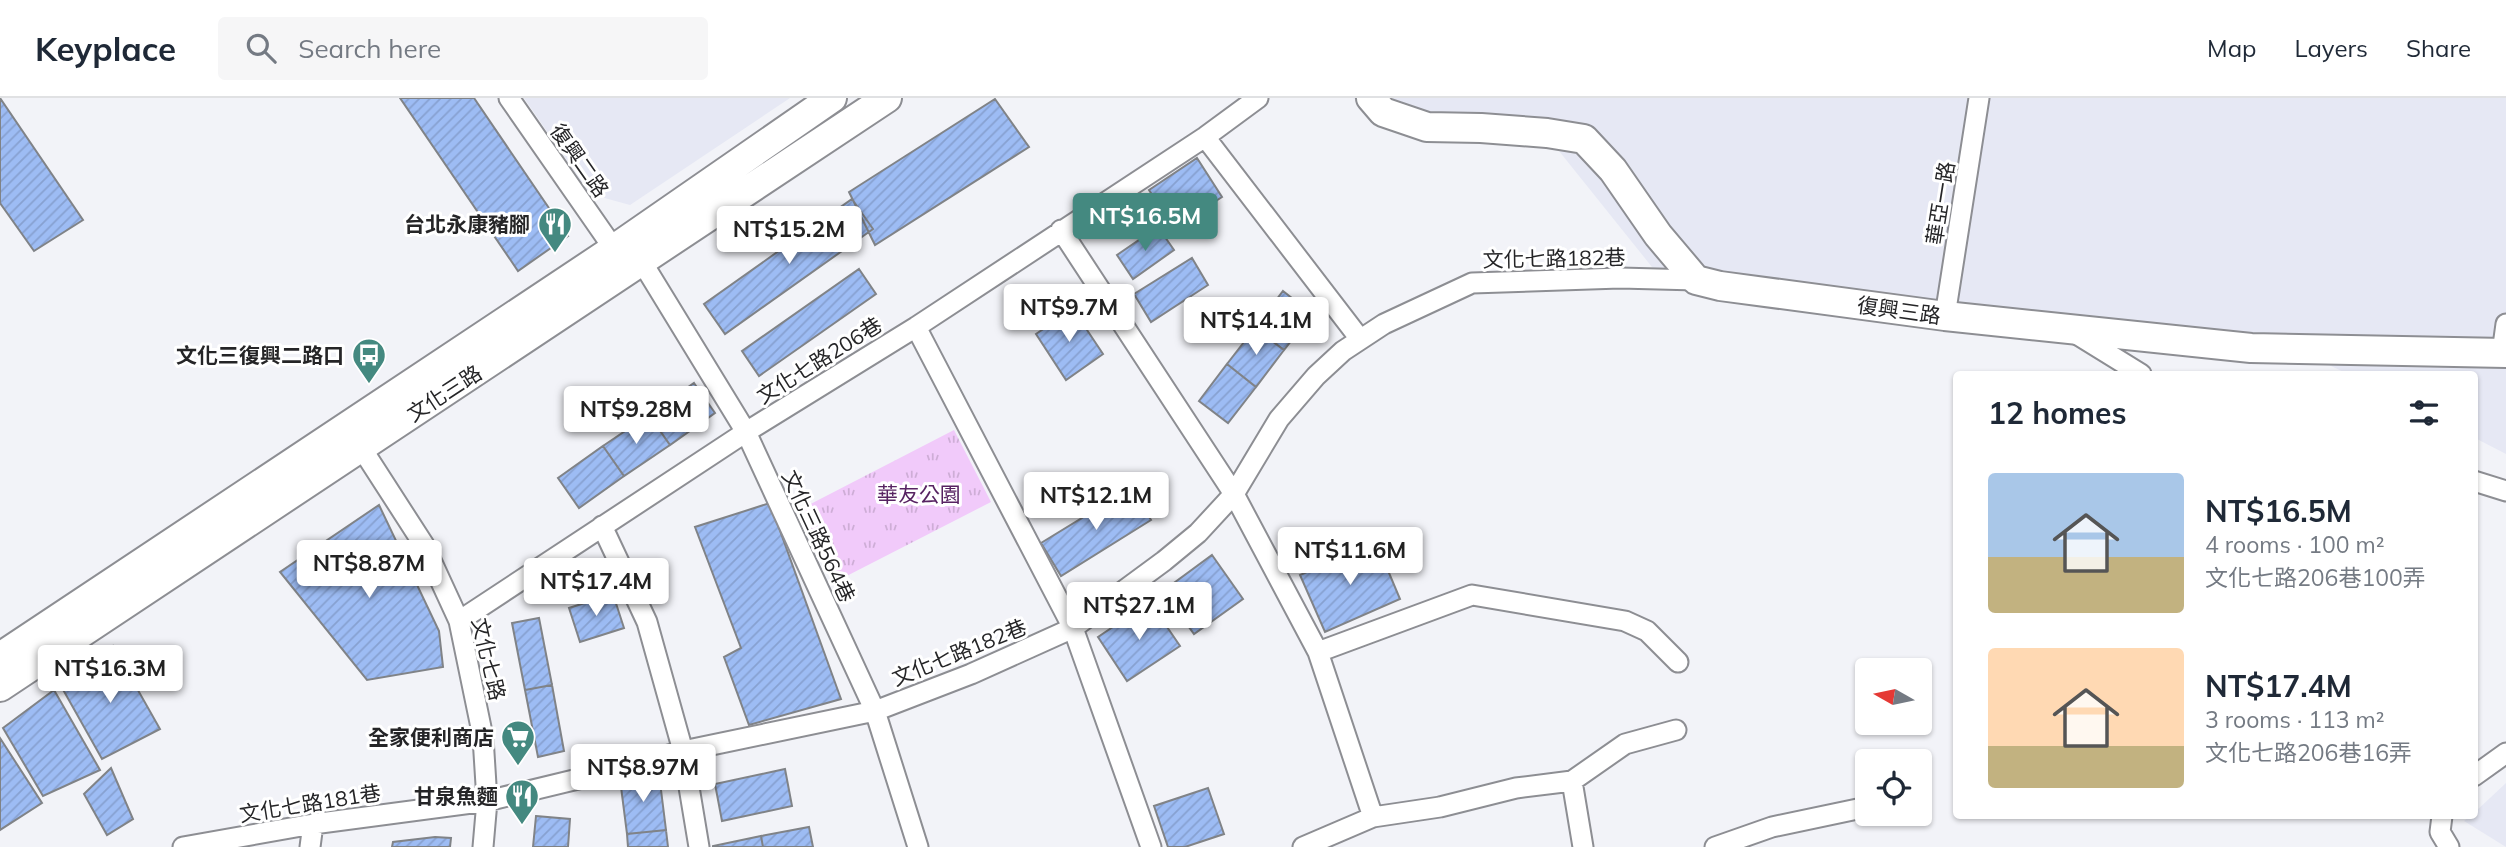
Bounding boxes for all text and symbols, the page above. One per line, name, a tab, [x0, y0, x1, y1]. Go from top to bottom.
search box	[218, 17, 708, 80]
text: Keyplace	[35, 28, 176, 69]
icon: search	[242, 29, 280, 67]
text: Search here	[298, 32, 441, 65]
text: Map	[2207, 33, 2256, 63]
text: Layers	[2294, 33, 2368, 63]
text: Share	[2406, 33, 2471, 63]
street label: 復興二路	[545, 118, 615, 202]
street label: 華亞一路	[1921, 159, 1959, 247]
pin: NT$16.5M	[1073, 194, 1217, 253]
text: NT$16.5M	[1089, 201, 1201, 230]
restaurant icon: 台北永康豬腳	[536, 205, 574, 254]
pin: NT$15.2M	[717, 206, 861, 266]
place label: 台北永康豬腳	[404, 211, 530, 237]
text: NT$15.2M	[733, 214, 845, 243]
street label: 文化七路182巷	[1482, 244, 1626, 272]
pin: NT$9.7M	[1004, 285, 1134, 344]
street label: 復興三路	[1856, 291, 1942, 329]
text: NT$9.7M	[1020, 292, 1118, 321]
pin: NT$14.1M	[1184, 298, 1328, 357]
text: NT$14.1M	[1200, 305, 1312, 334]
street label: 文化七路206巷	[752, 311, 886, 409]
bus stop icon: 文化三復興二路口	[350, 336, 388, 385]
place label: 文化三復興二路口	[176, 342, 344, 368]
street label: 文化三路	[402, 359, 486, 427]
pin: NT$9.28M	[564, 386, 708, 446]
text: NT$9.28M	[580, 394, 692, 423]
text: 12 homes	[1988, 394, 2127, 432]
icon: filters	[2405, 394, 2443, 432]
street label: 文化三路564巷	[777, 466, 861, 606]
pin: NT$12.1M	[1024, 472, 1168, 532]
text: NT$12.1M	[1040, 480, 1152, 509]
park label: 華友公園	[877, 481, 961, 507]
text: NT$16.5M	[2205, 492, 2352, 530]
icon: home	[2044, 501, 2128, 585]
pin: NT$11.6M	[1278, 528, 1422, 587]
text: 4 rooms · 100 m²	[2205, 530, 2385, 559]
text: NT$11.6M	[1294, 535, 1406, 564]
pin: NT$8.87M	[297, 540, 441, 600]
text: NT$8.87M	[313, 548, 425, 577]
pin: NT$17.4M	[524, 559, 668, 618]
text: 文化七路206巷100弄	[2205, 563, 2426, 592]
text: NT$17.4M	[540, 566, 652, 595]
pin: NT$27.1M	[1067, 582, 1211, 642]
text: NT$27.1M	[1083, 590, 1195, 619]
street label: 文化七路182巷	[888, 613, 1030, 691]
street label: 文化七路	[467, 615, 511, 703]
pin: NT$16.3M	[38, 646, 182, 705]
text: NT$16.3M	[54, 653, 166, 682]
north arrow	[1855, 658, 1932, 735]
map controls	[1855, 658, 1932, 826]
text: NT$17.4M	[2205, 667, 2352, 705]
icon: home	[2044, 676, 2128, 760]
text: 3 rooms · 113 m²	[2205, 705, 2385, 734]
supermarket icon: 全家便利商店	[499, 718, 537, 767]
place label: 全家便利商店	[368, 724, 494, 750]
text: 文化七路206巷16弄	[2205, 738, 2412, 767]
pin: NT$8.97M	[571, 744, 715, 804]
button: locate	[1855, 749, 1932, 826]
text: NT$8.97M	[587, 752, 699, 781]
restaurant icon: 甘泉魚麵	[503, 777, 541, 826]
street label: 文化七路181巷	[237, 779, 383, 827]
place label: 甘泉魚麵	[414, 783, 498, 809]

